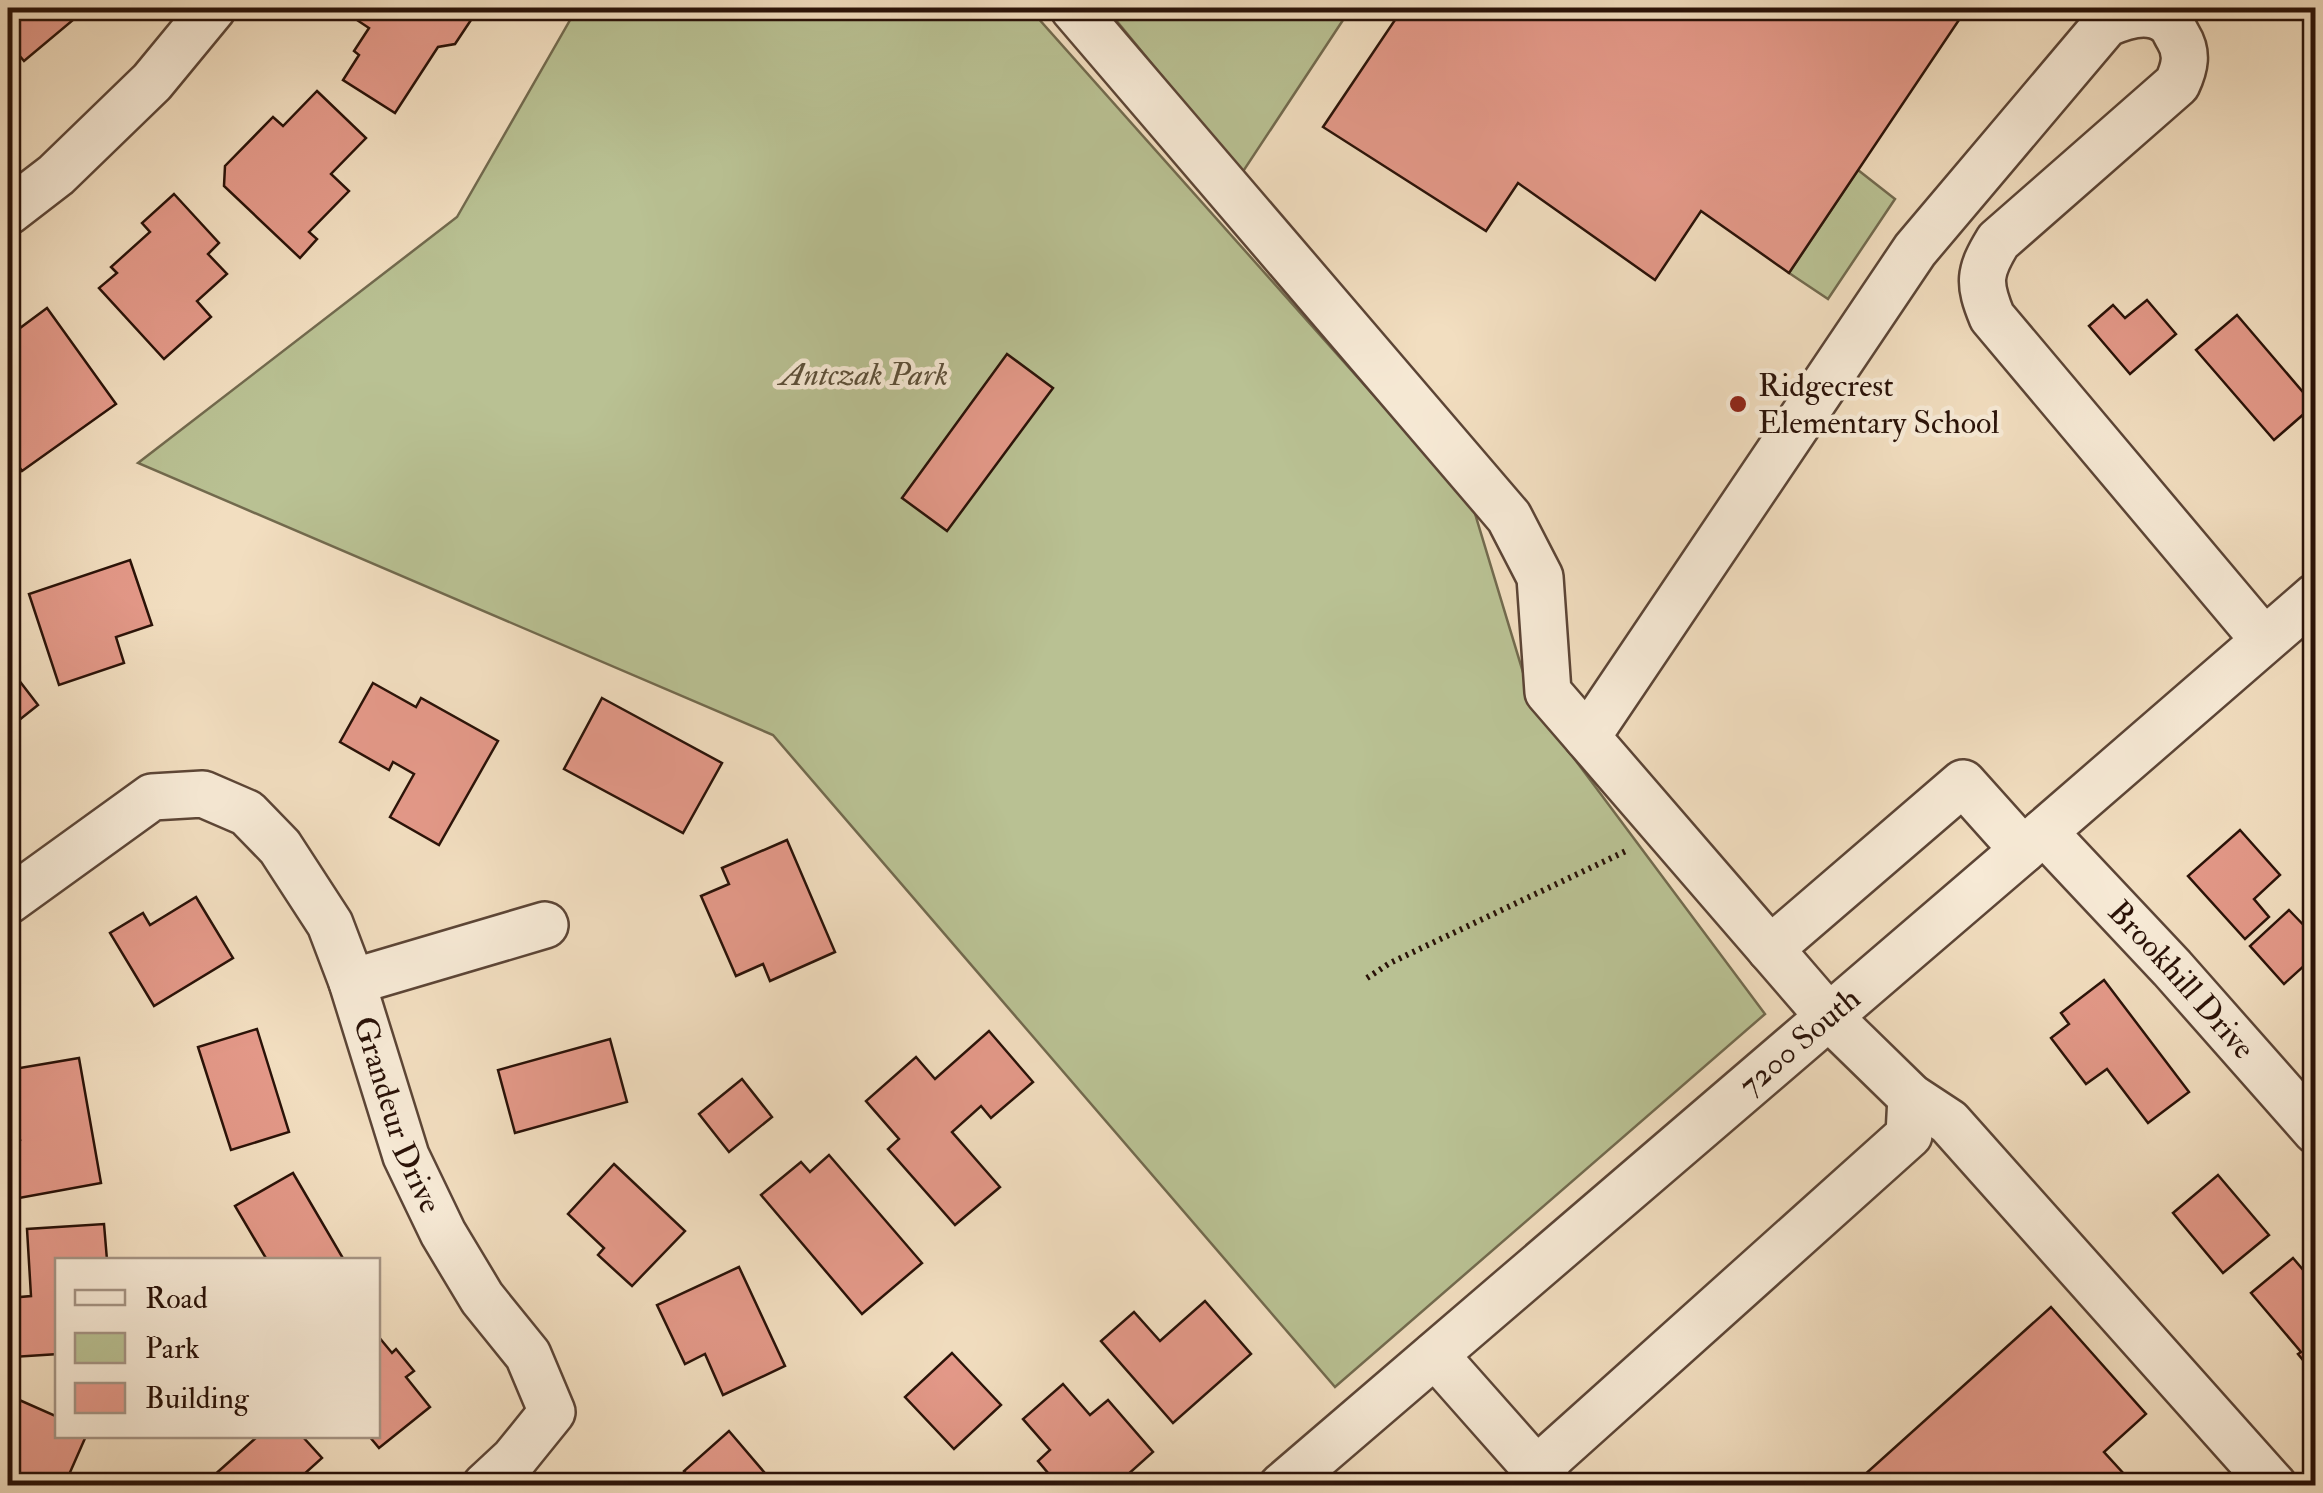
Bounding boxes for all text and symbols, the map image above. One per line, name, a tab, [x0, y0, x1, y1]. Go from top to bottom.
park label: Antczak Park	[777, 355, 948, 395]
place label: Ridgecrest Elementary School	[1758, 366, 2000, 443]
marker: Ridgecrest Elementary School	[1727, 393, 1749, 415]
street label: Brookhill Drive	[2099, 892, 2263, 1068]
street label: 7200 South	[1731, 979, 1869, 1105]
street label: Grandeur Drive	[344, 1012, 450, 1220]
legend	[55, 1258, 380, 1438]
text: Road	[145, 1280, 208, 1317]
text: Park	[145, 1330, 200, 1367]
text: Building	[145, 1380, 250, 1417]

